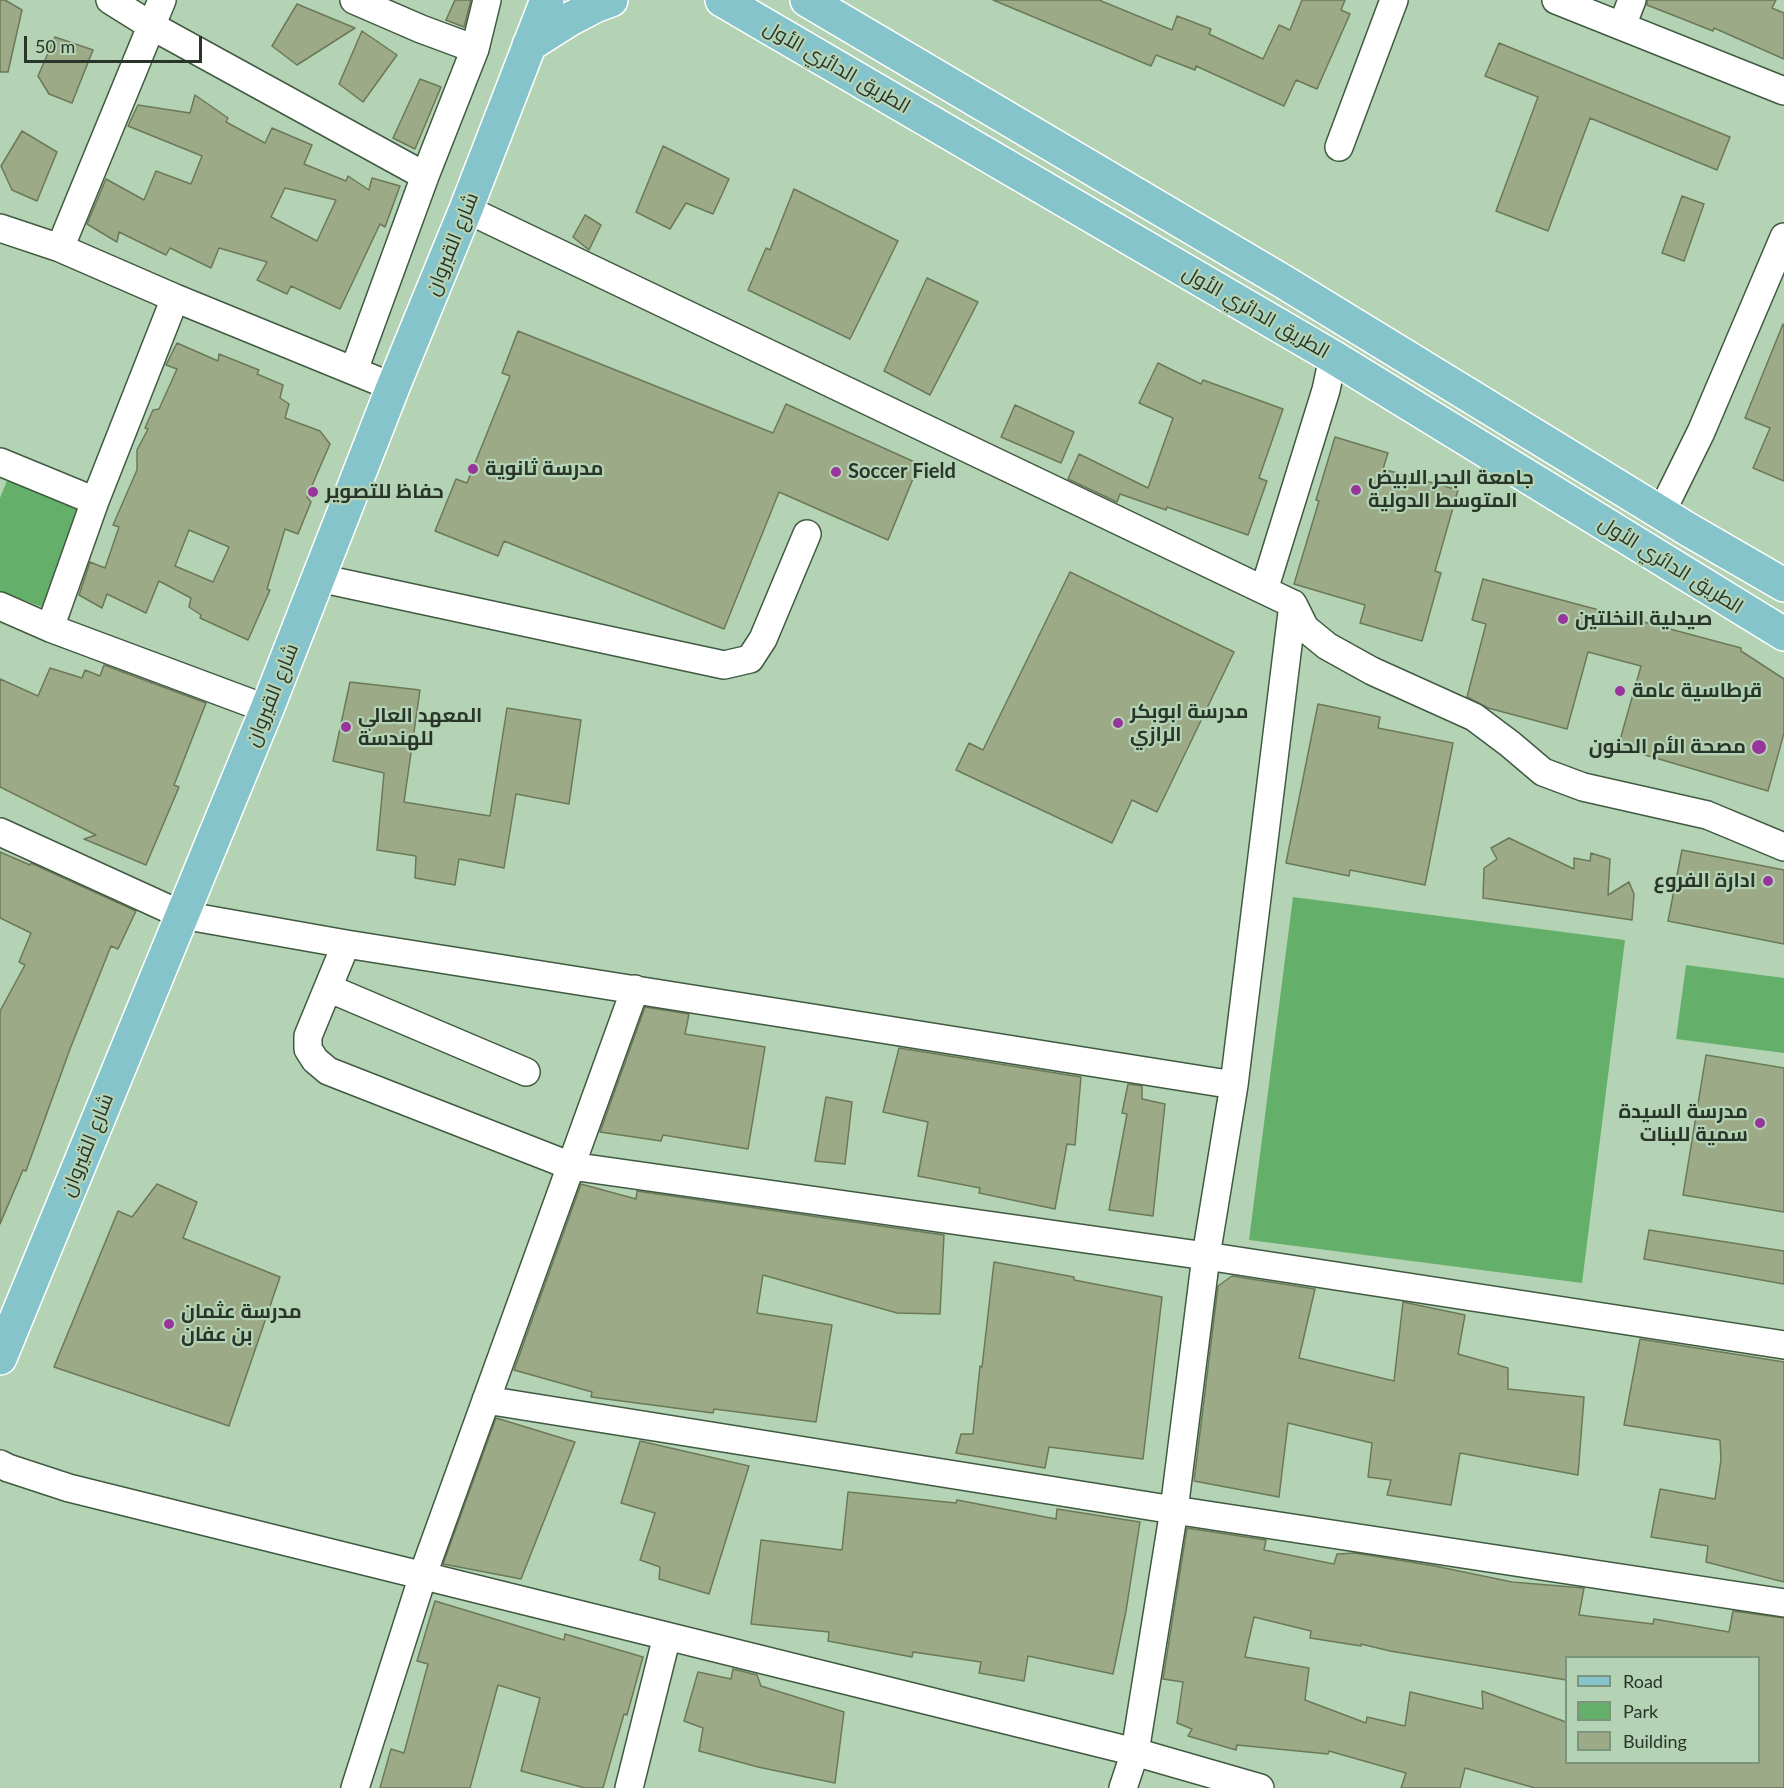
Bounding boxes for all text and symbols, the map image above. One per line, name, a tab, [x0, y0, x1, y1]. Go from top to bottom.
street label: الطريق الدائري الأول	[759, 15, 915, 119]
scale bar	[27, 24, 206, 62]
text: 50 m	[35, 35, 75, 57]
street label: شارع القيروان	[420, 189, 484, 299]
street label: الطريق الدائري الأول	[1178, 260, 1334, 364]
place label: مدرسة ثانوية	[485, 457, 604, 481]
place label: Soccer Field	[848, 460, 956, 484]
marker: مدرسة ثانوية	[466, 462, 480, 476]
marker: Soccer Field	[829, 465, 843, 479]
place label: جامعة البحر الابيض المتوسط الدولية	[1368, 466, 1534, 513]
place label: حفاظ للتصوير	[325, 480, 444, 504]
marker: جامعة البحر الابيض المتوسط الدولية	[1349, 483, 1363, 497]
marker: حفاظ للتصوير	[306, 485, 320, 499]
street label: الطريق الدائري الأول	[1594, 511, 1748, 619]
place label: صيدلية النخلتين	[1575, 607, 1713, 631]
marker: صيدلية النخلتين	[1556, 612, 1570, 626]
street label: شارع القيروان	[240, 640, 304, 750]
place label: قرطاسية عامة	[1632, 679, 1762, 703]
marker: قرطاسية عامة	[1613, 684, 1627, 698]
place label: مدرسة ابوبكر الرازي	[1130, 700, 1248, 747]
place label: المعهد العالي للهندسة	[358, 704, 482, 751]
marker: مدرسة ابوبكر الرازي	[1111, 716, 1125, 730]
marker: المعهد العالي للهندسة	[339, 720, 353, 734]
place label: مصحة الأم الحنون	[1589, 735, 1746, 759]
marker: مصحة الأم الحنون	[1750, 738, 1768, 756]
place label: ادارة الفروع	[1654, 869, 1756, 893]
marker: ادارة الفروع	[1761, 874, 1775, 888]
street label: شارع القيروان	[55, 1090, 119, 1200]
place label: مدرسة السيدة سمية للبنات	[1618, 1100, 1748, 1147]
marker: مدرسة السيدة سمية للبنات	[1753, 1116, 1767, 1130]
place label: مدرسة عثمان بن عفان	[181, 1300, 302, 1347]
marker: مدرسة عثمان بن عفان	[162, 1317, 176, 1331]
legend	[1565, 1656, 1760, 1764]
text: Road	[1623, 1670, 1663, 1692]
text: Park	[1623, 1700, 1658, 1722]
text: Building	[1623, 1730, 1687, 1752]

